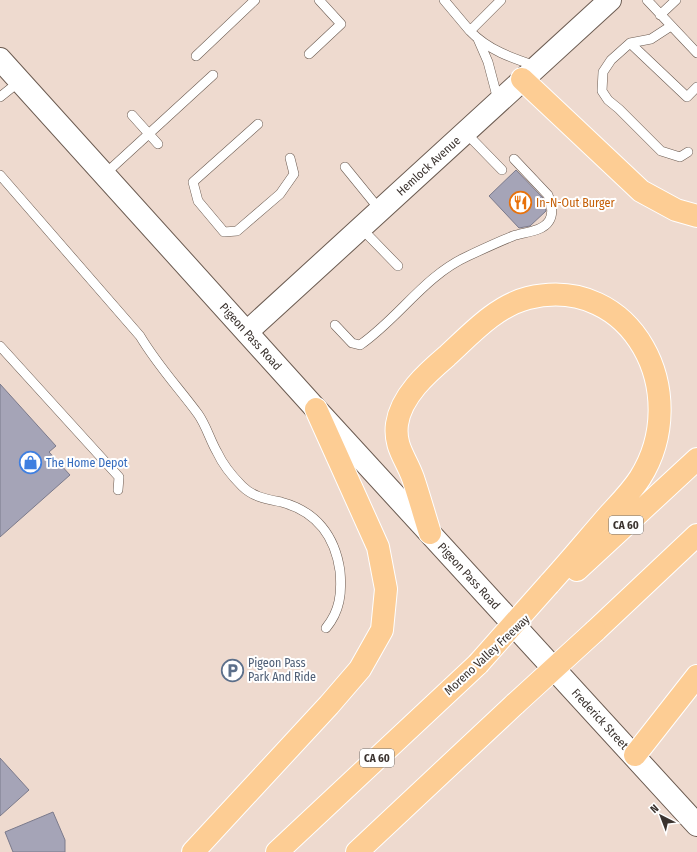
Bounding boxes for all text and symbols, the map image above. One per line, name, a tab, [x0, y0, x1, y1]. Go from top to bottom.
street label: Hemlock Avenue	[394, 133, 463, 199]
restaurant icon: In-N-Out Burger	[508, 190, 534, 216]
place label: In-N-Out Burger	[536, 196, 615, 210]
street label: Pigeon Pass Road	[217, 300, 284, 373]
shop icon: The Home Depot	[17, 450, 43, 476]
place label: The Home Depot	[46, 456, 128, 470]
road number: CA 60	[609, 516, 643, 534]
street label: Pigeon Pass Road	[435, 540, 503, 612]
street label: Moreno Valley Freeway	[442, 612, 533, 698]
place label: Pigeon Pass Park And Ride	[248, 656, 316, 684]
parking icon: Pigeon Pass Park And Ride	[220, 657, 246, 683]
street label: Frederick Street	[569, 686, 631, 752]
road number: CA 60	[360, 749, 394, 767]
north arrow	[641, 796, 681, 836]
text: N	[648, 802, 661, 816]

